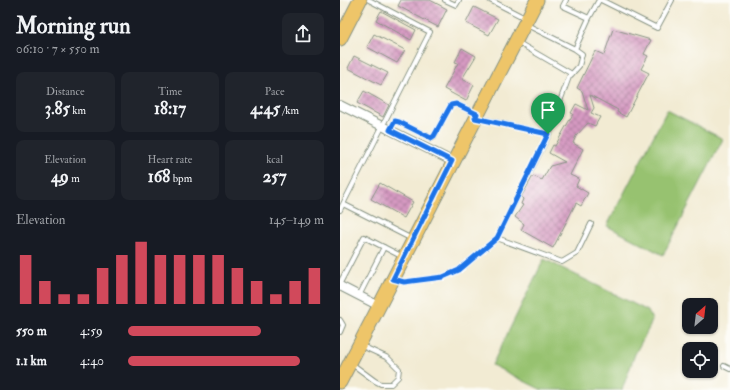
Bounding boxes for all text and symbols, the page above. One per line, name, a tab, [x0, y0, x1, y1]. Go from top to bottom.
text: Morning run	[16, 12, 131, 40]
button: share	[282, 13, 324, 55]
text: 06:10 · 7 × 550 m	[16, 41, 100, 57]
text: Distance	[46, 85, 85, 98]
text: Time	[158, 85, 182, 98]
text: Pace	[265, 85, 285, 98]
pin	[531, 93, 565, 134]
text: 3.85	[45, 98, 70, 119]
text: 18:17	[154, 98, 186, 119]
text: 4:45	[250, 98, 280, 119]
icon: arrive	[537, 99, 559, 121]
text: km	[70, 104, 86, 117]
text: /km	[280, 104, 299, 117]
text: Elevation	[44, 153, 86, 166]
text: Heart rate	[148, 153, 192, 166]
text: kcal	[266, 153, 283, 166]
text: 49	[51, 166, 69, 187]
text: 168	[148, 166, 170, 187]
text: 257	[263, 166, 287, 187]
text: m	[69, 172, 80, 185]
text: bpm	[170, 172, 192, 185]
text: Elevation	[16, 212, 66, 228]
text: 145–149 m	[269, 212, 324, 228]
north arrow	[682, 298, 718, 334]
map controls	[682, 298, 718, 378]
text: 550 m	[16, 323, 47, 339]
text: 4:59	[80, 323, 103, 339]
button: locate	[682, 342, 718, 378]
text: 1.1 km	[16, 353, 47, 369]
text: 4:40	[80, 353, 104, 369]

